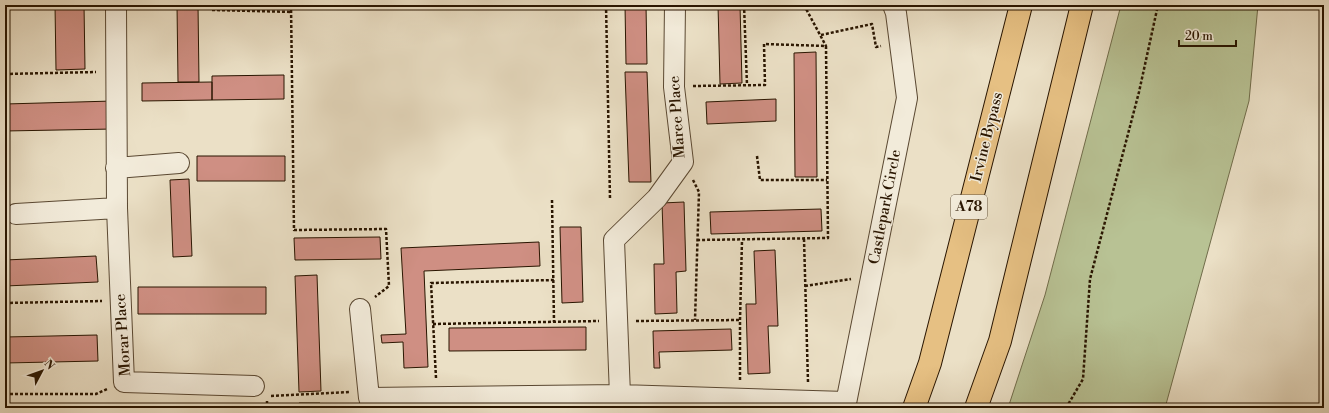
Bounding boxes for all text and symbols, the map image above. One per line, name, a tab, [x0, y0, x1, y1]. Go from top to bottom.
scale bar	[1179, 22, 1236, 48]
text: 20 m	[1185, 29, 1213, 44]
street label: Maree Place	[665, 75, 689, 159]
street label: Irvine Bypass	[967, 90, 1007, 184]
street label: Castlepark Circle	[865, 148, 905, 266]
road number: A78	[951, 195, 987, 219]
street label: Morar Place	[111, 293, 135, 377]
north arrow	[22, 351, 62, 391]
text: N	[41, 357, 57, 373]

